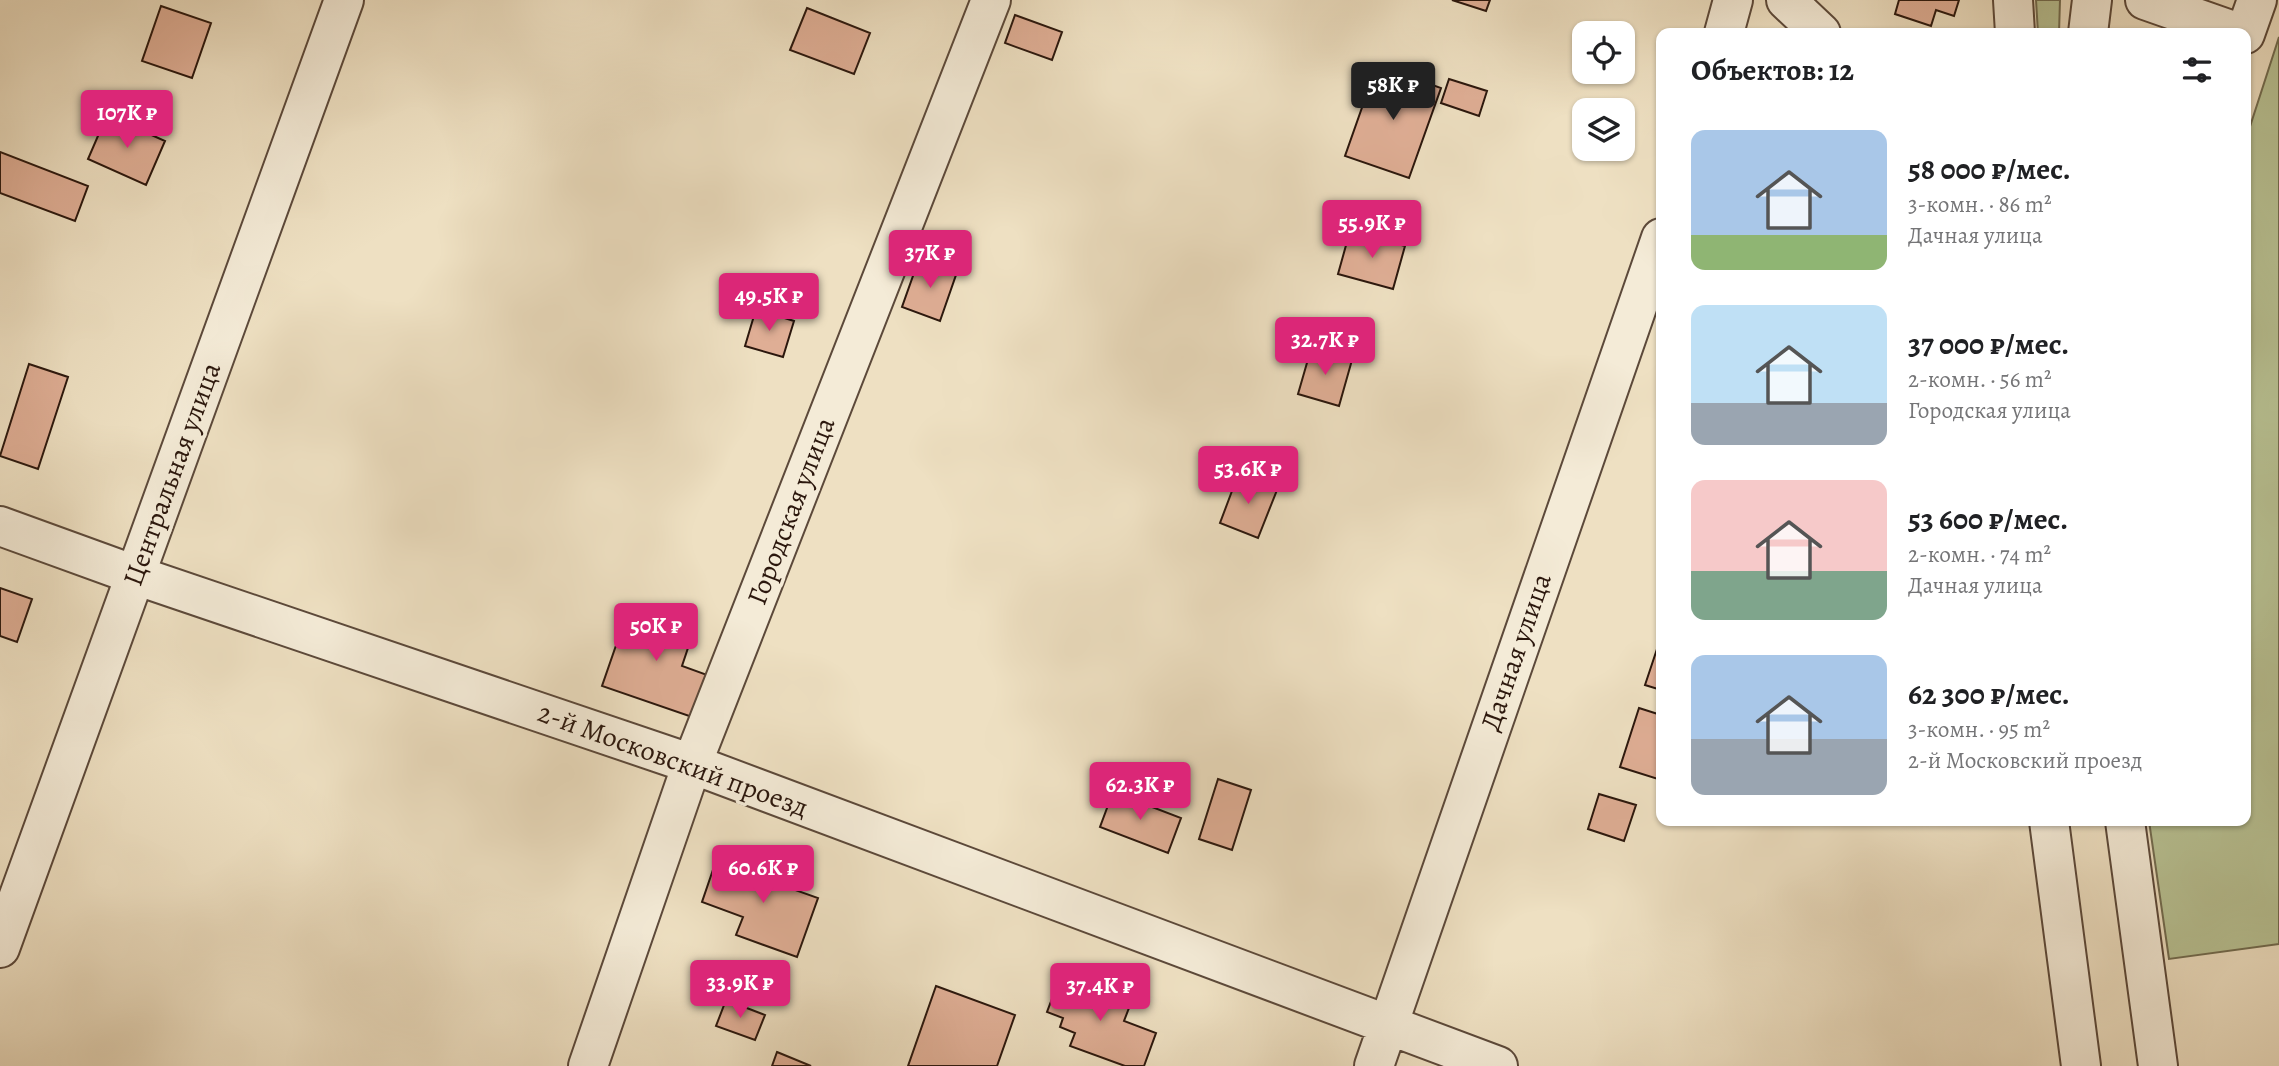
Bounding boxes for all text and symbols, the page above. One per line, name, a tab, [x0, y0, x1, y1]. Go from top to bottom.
map controls	[1572, 21, 1635, 161]
button: locate	[1572, 21, 1635, 84]
text: Объектов: 12	[1691, 50, 1854, 90]
icon: filters	[2178, 51, 2216, 89]
pin: 58K ₽	[1344, 62, 1442, 122]
text: 58K ₽	[1367, 69, 1419, 100]
pin: 107K ₽	[70, 90, 184, 150]
text: 107K ₽	[97, 97, 157, 128]
button: layers	[1572, 98, 1635, 161]
text: 58 000 ₽/мес.	[1908, 149, 2071, 189]
icon: home	[1747, 158, 1831, 242]
text: 3-комн. · 86 m²	[1908, 189, 2051, 220]
pin: 55.9K ₽	[1307, 201, 1437, 260]
text: 55.9K ₽	[1338, 207, 1406, 238]
text: Дачная улица	[1908, 220, 2043, 251]
pin: 37K ₽	[881, 230, 979, 290]
text: 37K ₽	[905, 237, 955, 268]
pin: 49.5K ₽	[704, 274, 834, 333]
text: 49.5K ₽	[735, 280, 803, 311]
pin: 32.7K ₽	[1260, 318, 1390, 377]
text: 32.7K ₽	[1291, 324, 1359, 355]
text: 37 000 ₽/мес.	[1908, 324, 2069, 364]
icon: home	[1747, 333, 1831, 417]
street label: Центральная улица	[114, 357, 230, 591]
text: 2-комн. · 56 m²	[1908, 364, 2052, 395]
text: Городская улица	[1908, 395, 2071, 426]
street label: Городская улица	[738, 412, 844, 610]
pin: 53.6K ₽	[1183, 447, 1313, 506]
text: 53.6K ₽	[1214, 453, 1282, 484]
text: 53 600 ₽/мес.	[1908, 499, 2068, 539]
icon: home	[1747, 508, 1831, 592]
text: 2-комн. · 74 m²	[1908, 539, 2051, 570]
street label: Дачная улица	[1471, 568, 1561, 736]
text: Дачная улица	[1908, 570, 2043, 601]
pin: 50K ₽	[607, 604, 705, 663]
text: 50K ₽	[630, 610, 682, 641]
text: 62 300 ₽/мес.	[1908, 674, 2070, 714]
icon: home	[1747, 683, 1831, 767]
street label: 2-й Московский проезд	[533, 693, 813, 827]
text: 3-комн. · 95 m²	[1908, 714, 2050, 745]
text: 2-й Московский проезд	[1908, 745, 2142, 776]
pin: 62.3K ₽	[1075, 762, 1205, 822]
text: 62.3K ₽	[1106, 769, 1174, 800]
pin: 60.6K ₽	[698, 846, 828, 905]
text: 60.6K ₽	[728, 852, 798, 883]
pin: 33.9K ₽	[675, 960, 805, 1020]
pin: 37.4K ₽	[1035, 964, 1165, 1023]
text: 33.9K ₽	[706, 967, 774, 998]
text: 37.4K ₽	[1066, 970, 1134, 1001]

